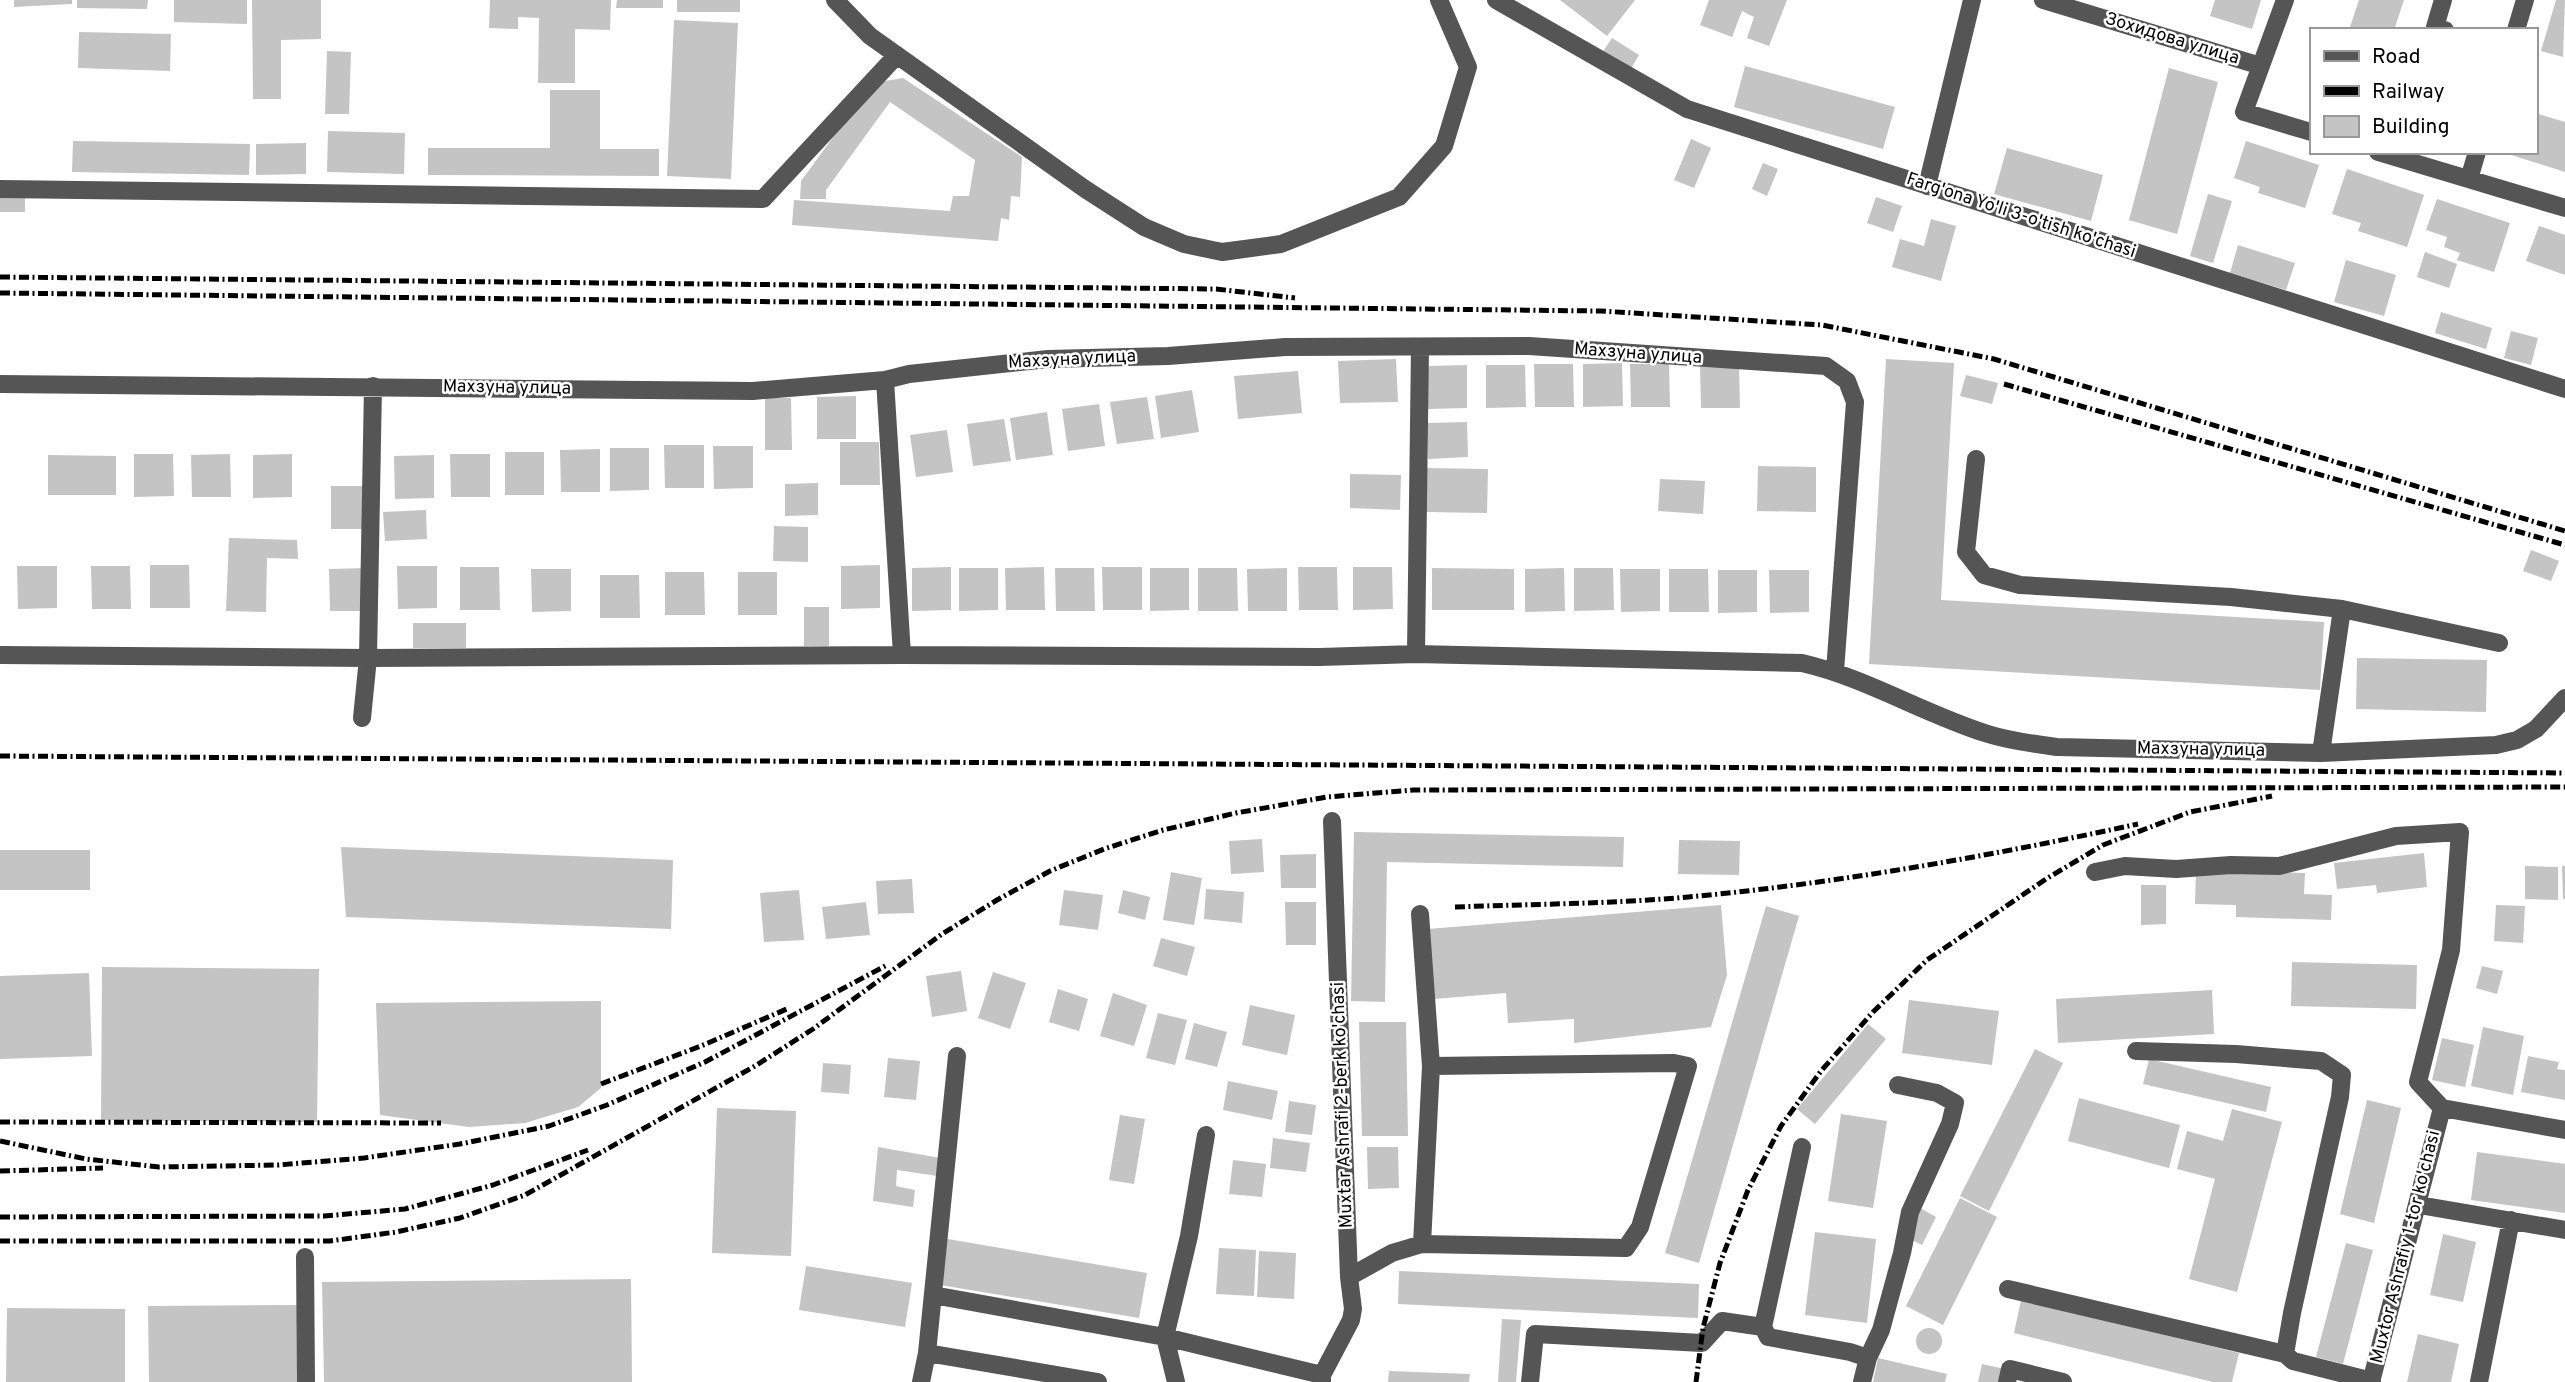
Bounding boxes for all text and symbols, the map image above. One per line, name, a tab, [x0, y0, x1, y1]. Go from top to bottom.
street label: Зохидова улица	[2102, 8, 2242, 70]
legend	[2310, 28, 2537, 154]
text: Road	[2372, 44, 2421, 71]
text: Railway	[2372, 79, 2445, 106]
text: Building	[2372, 114, 2450, 141]
street label: Farg'ona Yo'li 3-o'tish ko'chasi	[1903, 168, 2139, 264]
street label: Махзуна улица	[1573, 338, 1703, 370]
street label: Махзуна улица	[1007, 345, 1137, 375]
street label: Махзуна улица	[443, 375, 571, 401]
street label: Махзуна улица	[2137, 737, 2265, 763]
street label: Muxtar Ashrafi 2-berk ko'chasi	[1327, 982, 1359, 1228]
street label: Muxtor Ashrafiy 1-tor ko'chasi	[2366, 1128, 2446, 1366]

